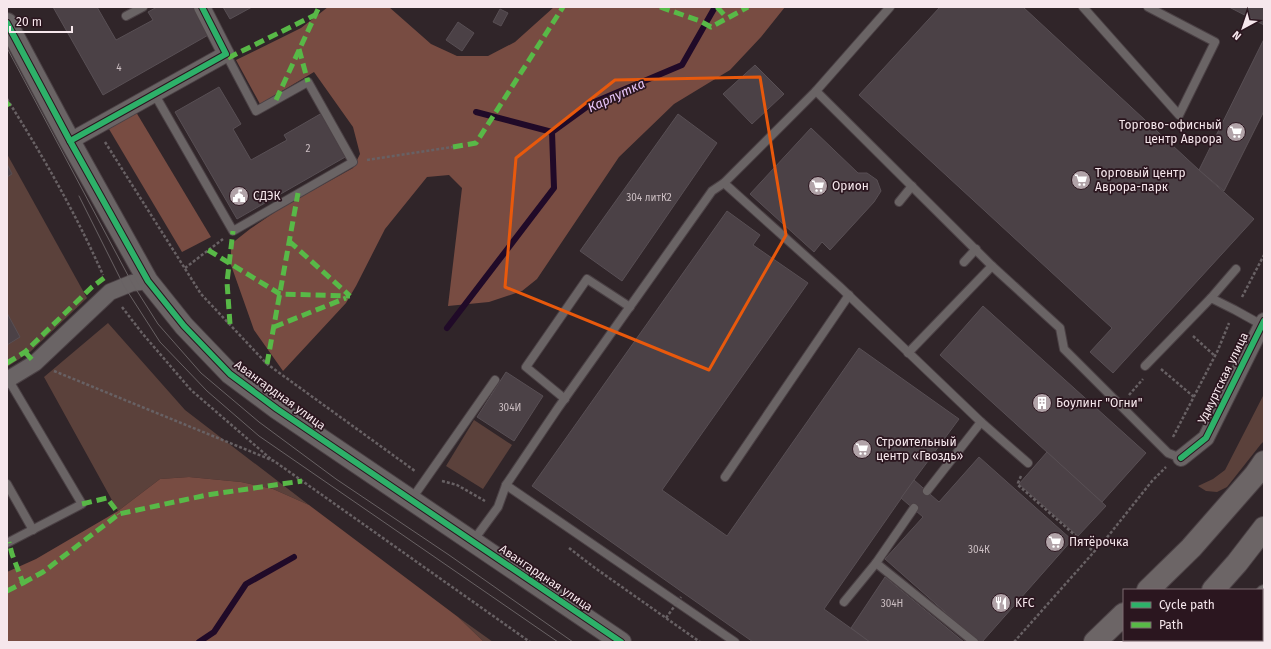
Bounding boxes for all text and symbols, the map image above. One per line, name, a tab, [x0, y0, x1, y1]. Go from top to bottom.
scale bar	[10, 8, 72, 34]
north arrow	[1223, 8, 1263, 48]
text: 20 m	[16, 15, 42, 29]
text: N	[1230, 28, 1244, 43]
house number: 4	[116, 62, 122, 74]
water label: Карлутка	[585, 76, 647, 115]
place label: Торгово-офисный центр Аврора	[1119, 118, 1222, 146]
supermarket icon: Торгово-офисный центр Аврора	[1225, 121, 1247, 143]
house number: 2	[306, 143, 311, 155]
place label: Торговый центр Аврора-парк	[1095, 166, 1186, 194]
supermarket icon: Торговый центр Аврора-парк	[1070, 169, 1092, 191]
supermarket icon: Орион	[807, 175, 829, 197]
place label: Орион	[832, 179, 869, 193]
public building icon: СДЭК	[228, 185, 250, 207]
place label: СДЭК	[253, 189, 281, 203]
house number: 304 литК2	[626, 192, 672, 204]
street label: Удмуртская улица	[1195, 330, 1251, 426]
street label: Авангардная улица	[232, 357, 328, 433]
building icon: Боулинг "Огни"	[1031, 392, 1053, 414]
place label: Боулинг "Огни"	[1056, 396, 1143, 410]
house number: 304И	[499, 402, 521, 414]
place label: Строительный центр «Гвоздь»	[876, 435, 964, 463]
supermarket icon: Строительный центр «Гвоздь»	[851, 438, 873, 460]
supermarket icon: Пятёрочка	[1044, 531, 1066, 553]
place label: Пятёрочка	[1069, 535, 1129, 549]
street label: Авангардная улица	[497, 542, 595, 614]
house number: 304К	[968, 544, 990, 556]
legend	[1123, 589, 1263, 641]
restaurant icon: KFC	[990, 592, 1012, 614]
place label: KFC	[1015, 596, 1035, 610]
house number: 304Н	[881, 598, 903, 610]
text: Cycle path	[1159, 598, 1215, 612]
text: Path	[1159, 618, 1183, 632]

